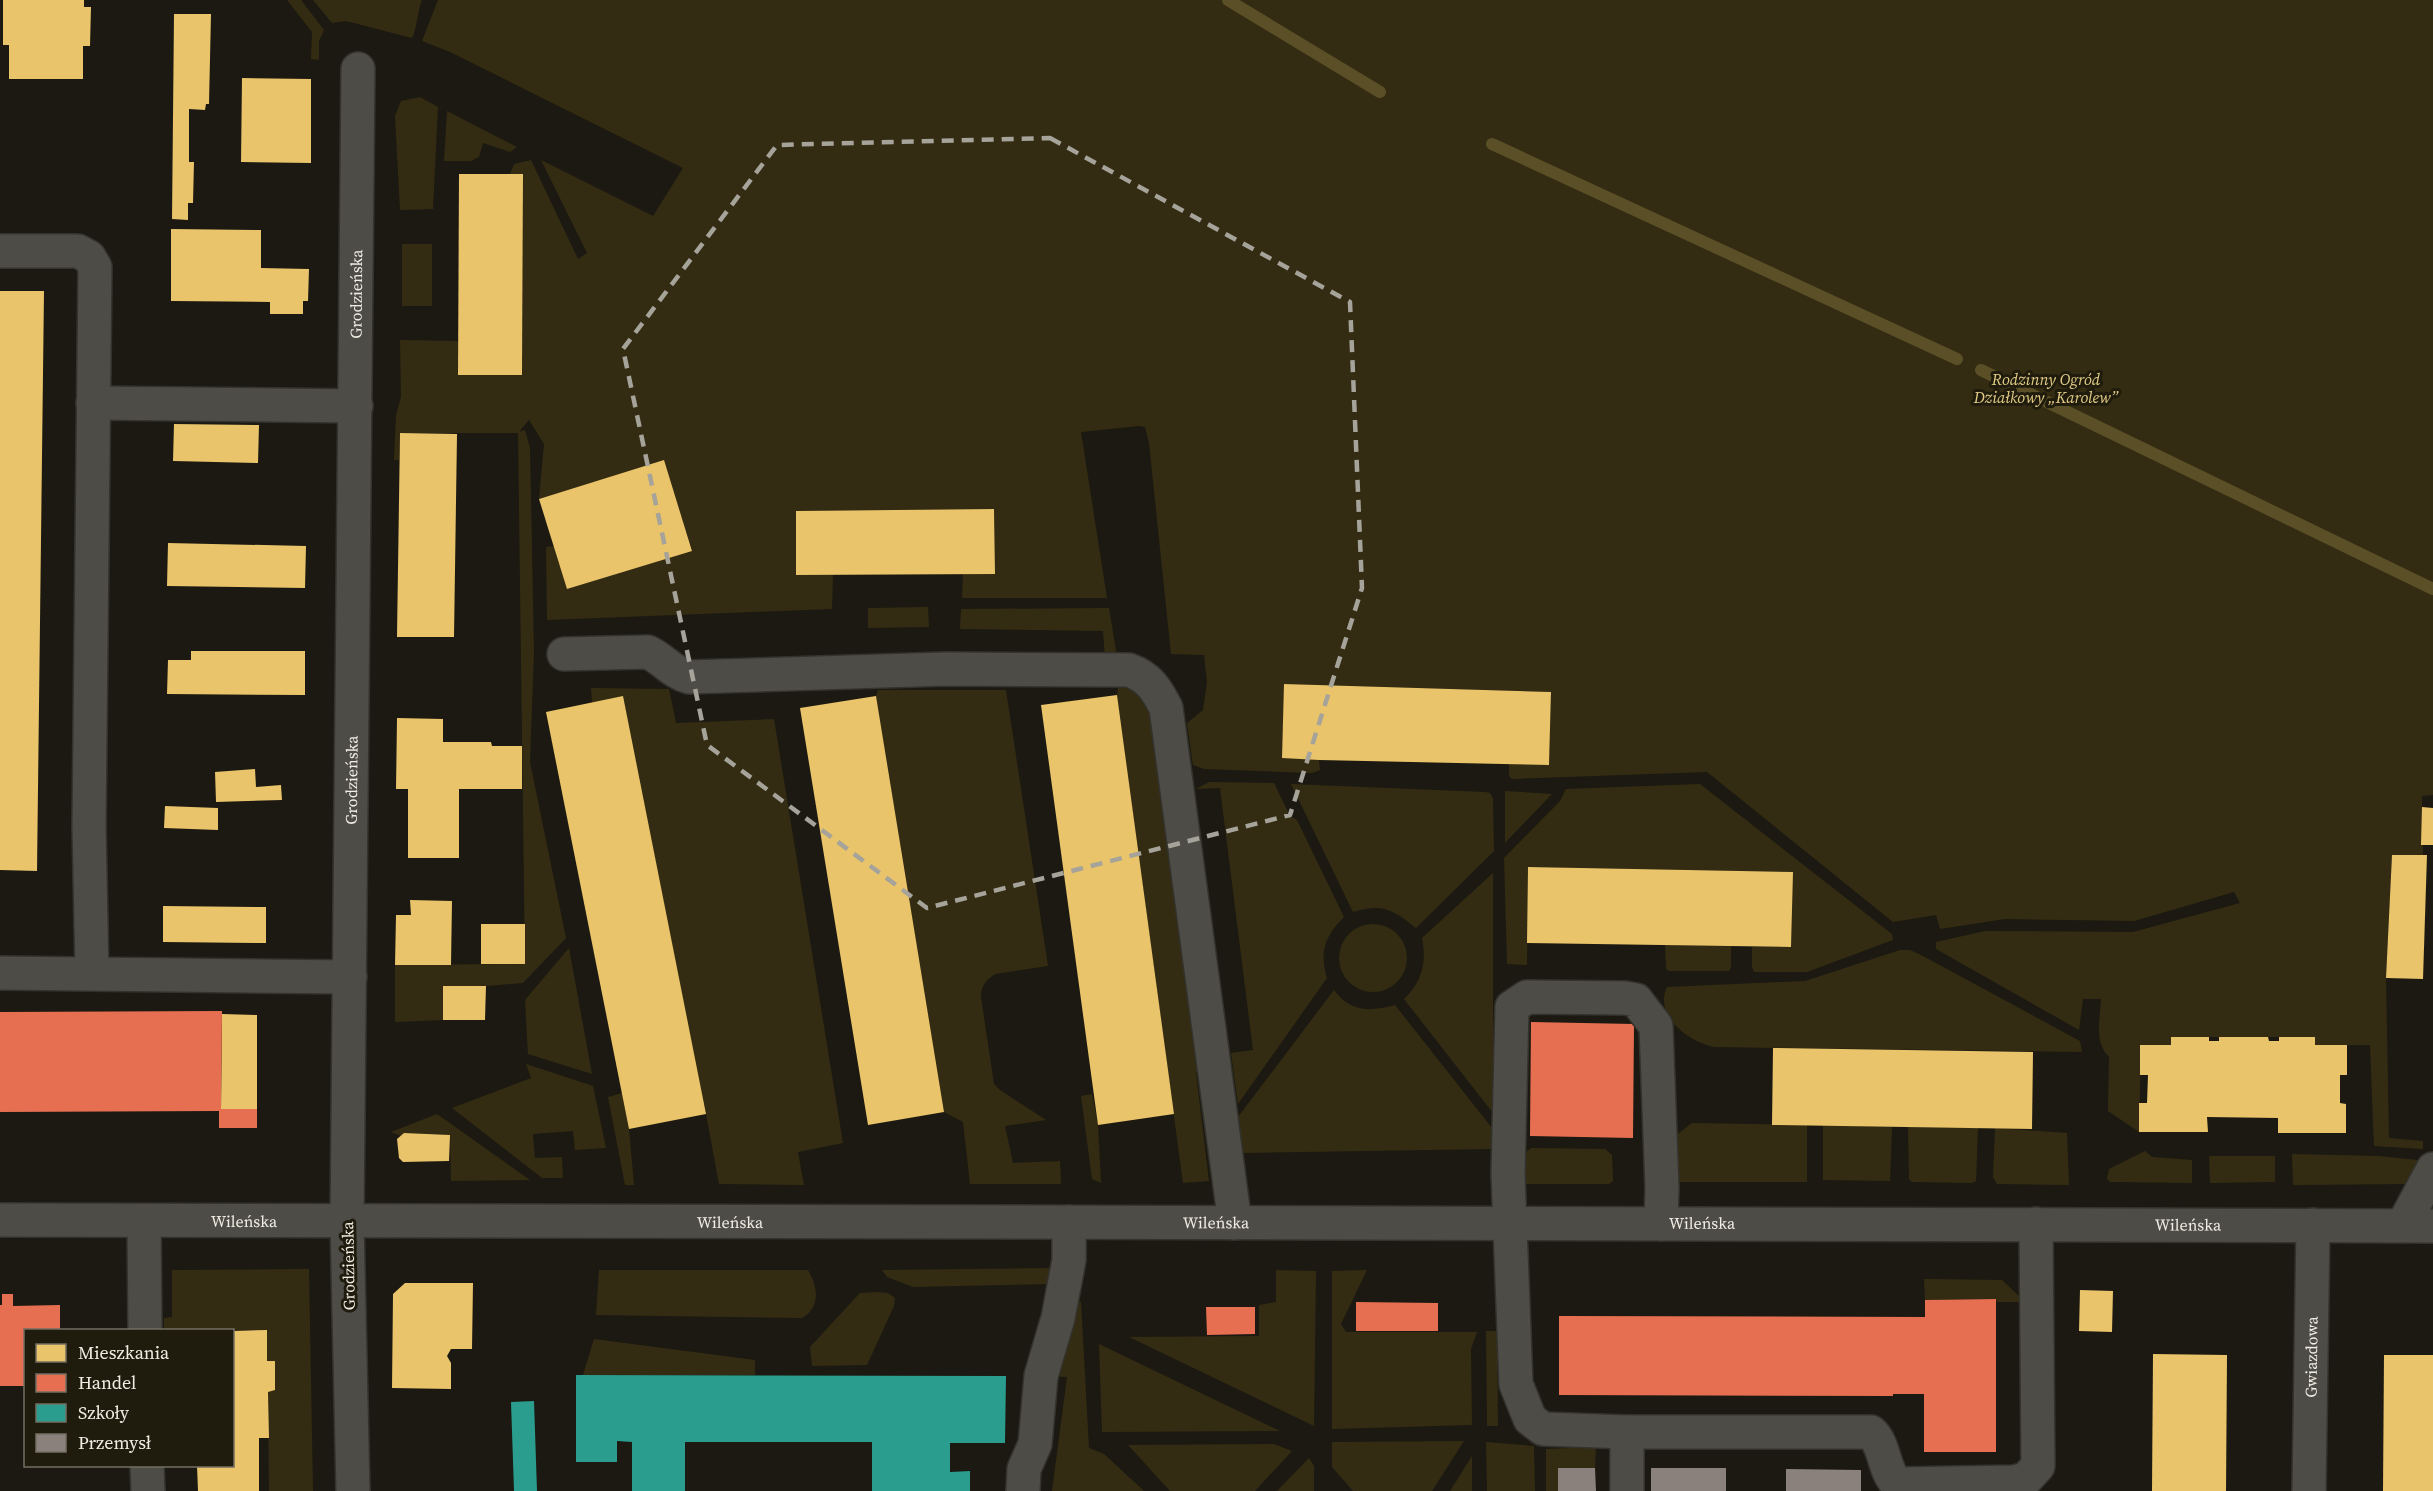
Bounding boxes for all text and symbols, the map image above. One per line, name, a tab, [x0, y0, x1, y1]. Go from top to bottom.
street label: Grodzieńska	[344, 249, 367, 339]
park label: Rodzinny Ogród Działkowy „Karolew”	[1973, 368, 2119, 408]
street label: Grodzieńska	[340, 735, 363, 825]
street label: Wileńska	[211, 1210, 278, 1232]
street label: Wileńska	[697, 1211, 764, 1233]
street label: Wileńska	[1183, 1211, 1250, 1233]
street label: Wileńska	[1669, 1212, 1736, 1234]
street label: Wileńska	[2155, 1213, 2222, 1236]
street label: Grodzieńska	[336, 1220, 360, 1311]
street label: Gwiazdowa	[2299, 1315, 2323, 1398]
legend	[24, 1329, 234, 1467]
text: Mieszkania	[78, 1340, 170, 1365]
text: Handel	[78, 1370, 136, 1395]
text: Szkoły	[78, 1400, 130, 1425]
text: Przemysł	[78, 1430, 151, 1455]

